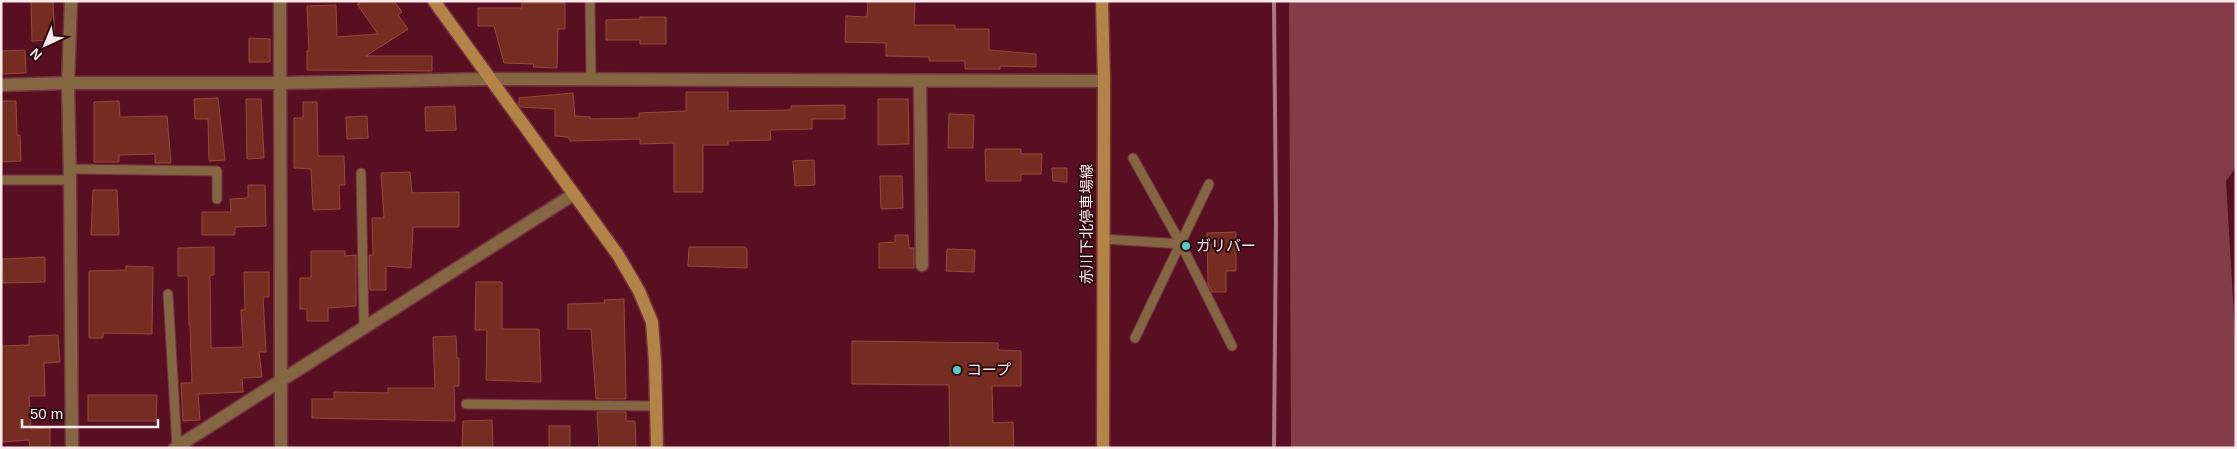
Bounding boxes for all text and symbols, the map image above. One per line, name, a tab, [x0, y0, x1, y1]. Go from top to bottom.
north arrow	[20, 20, 70, 70]
text: N	[27, 45, 45, 64]
street label: 赤川下北停車場線	[1078, 164, 1095, 284]
place label: ガリバー	[1196, 237, 1256, 254]
marker: ガリバー	[1180, 240, 1192, 252]
place label: コープ	[967, 361, 1011, 378]
marker: コープ	[951, 364, 963, 376]
scale bar	[22, 396, 159, 428]
text: 50 m	[30, 405, 63, 422]

